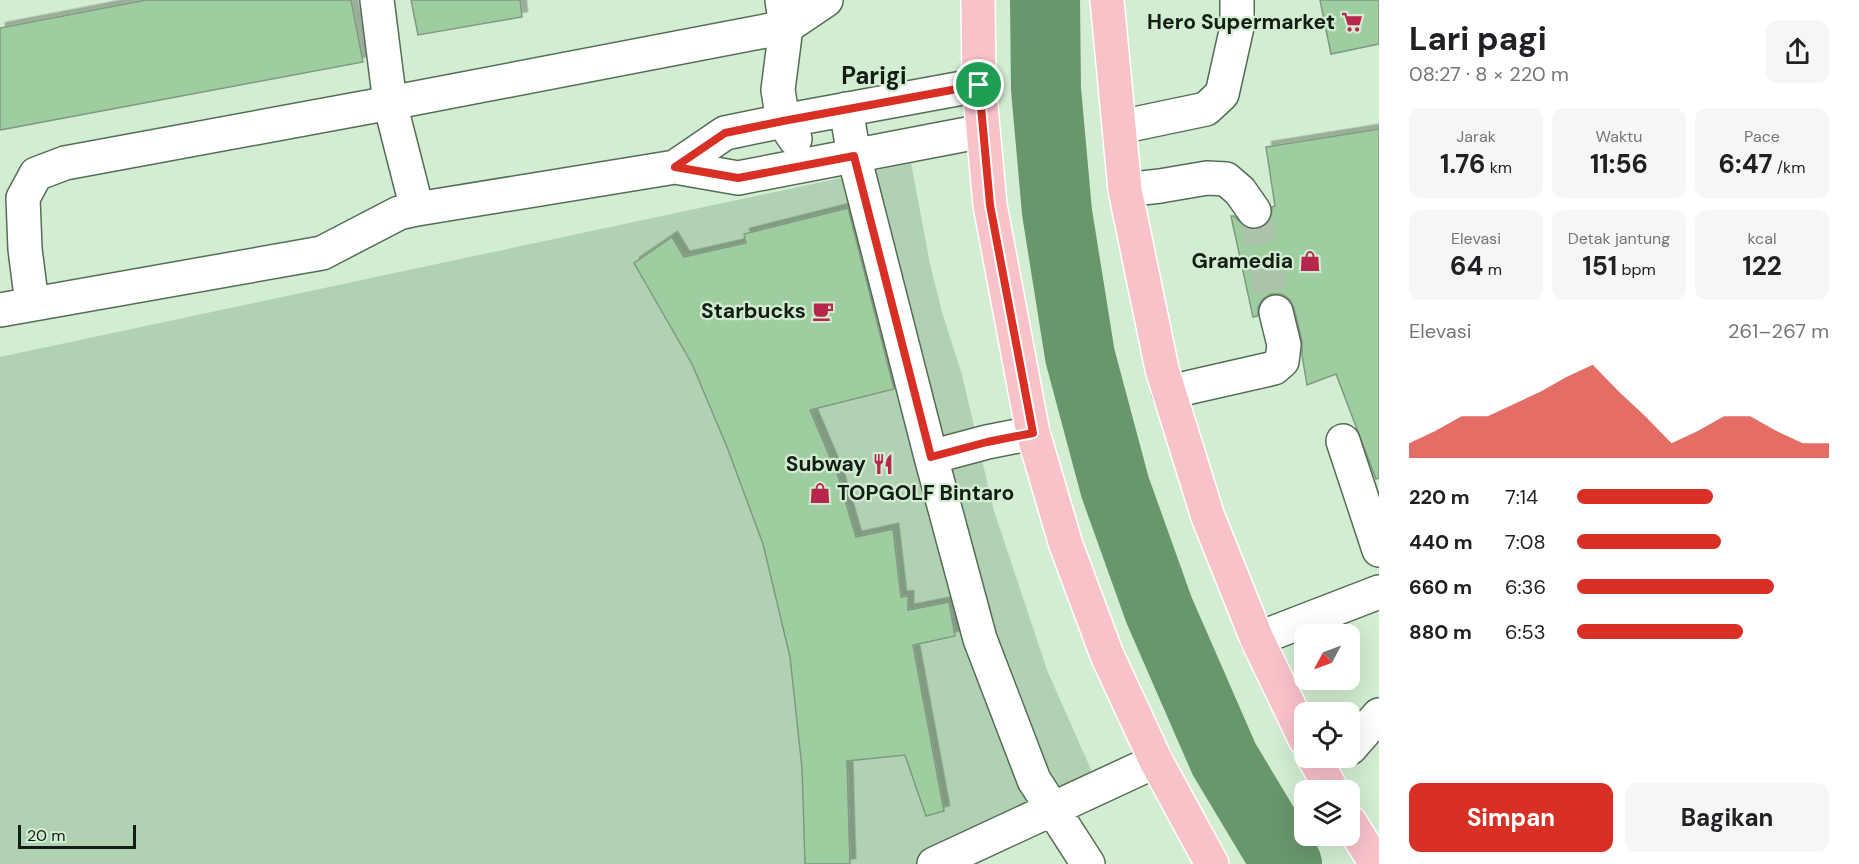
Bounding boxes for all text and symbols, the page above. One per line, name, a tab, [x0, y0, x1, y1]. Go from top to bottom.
place label: Hero Supermarket	[1147, 8, 1335, 36]
supermarket icon: Hero Supermarket	[1340, 10, 1364, 34]
text: Lari pagi	[1409, 17, 1547, 60]
button: share	[1766, 20, 1829, 83]
pin	[953, 59, 1004, 110]
district label: Parigi	[841, 60, 907, 91]
text: 08:27 · 8 × 220 m	[1409, 61, 1569, 87]
icon: arrive	[962, 68, 995, 101]
text: Jarak	[1456, 126, 1496, 147]
text: Waktu	[1596, 126, 1642, 147]
text: Pace	[1744, 126, 1780, 147]
text: 1.76	[1440, 147, 1485, 181]
text: 11:56	[1590, 147, 1648, 181]
text: 6:47	[1719, 147, 1773, 181]
text: km	[1485, 157, 1512, 178]
text: /km	[1773, 157, 1805, 178]
text: Elevasi	[1451, 228, 1501, 249]
text: Detak jantung	[1568, 228, 1670, 249]
text: kcal	[1748, 228, 1776, 249]
place label: Gramedia	[1192, 247, 1293, 275]
shop icon: Gramedia	[1298, 249, 1322, 273]
text: 64	[1450, 249, 1483, 283]
text: 151	[1582, 249, 1617, 283]
text: 122	[1742, 249, 1782, 283]
text: m	[1483, 259, 1502, 280]
text: bpm	[1617, 259, 1656, 280]
place label: Starbucks	[701, 297, 806, 325]
cafe icon: Starbucks	[811, 299, 835, 323]
text: Elevasi	[1409, 318, 1471, 344]
text: 261–267 m	[1728, 318, 1829, 344]
place label: Subway	[786, 450, 866, 478]
restaurant icon: Subway	[871, 452, 895, 476]
place label: TOPGOLF Bintaro	[837, 479, 1014, 507]
shop icon: TOPGOLF Bintaro	[808, 481, 832, 505]
text: 220 m	[1409, 484, 1470, 510]
text: 7:14	[1505, 484, 1538, 510]
text: 440 m	[1409, 529, 1473, 555]
text: 7:08	[1505, 529, 1546, 555]
text: 660 m	[1409, 574, 1472, 600]
text: 6:36	[1505, 574, 1546, 600]
text: 880 m	[1409, 619, 1472, 645]
text: 6:53	[1505, 619, 1546, 645]
north arrow	[1294, 624, 1360, 690]
map controls	[1294, 624, 1360, 846]
button: locate	[1294, 702, 1360, 768]
button: layers	[1294, 780, 1360, 846]
button: Simpan	[1409, 783, 1613, 852]
button: Bagikan	[1625, 783, 1829, 852]
scale bar	[18, 822, 136, 850]
text: 20 m	[27, 825, 66, 846]

